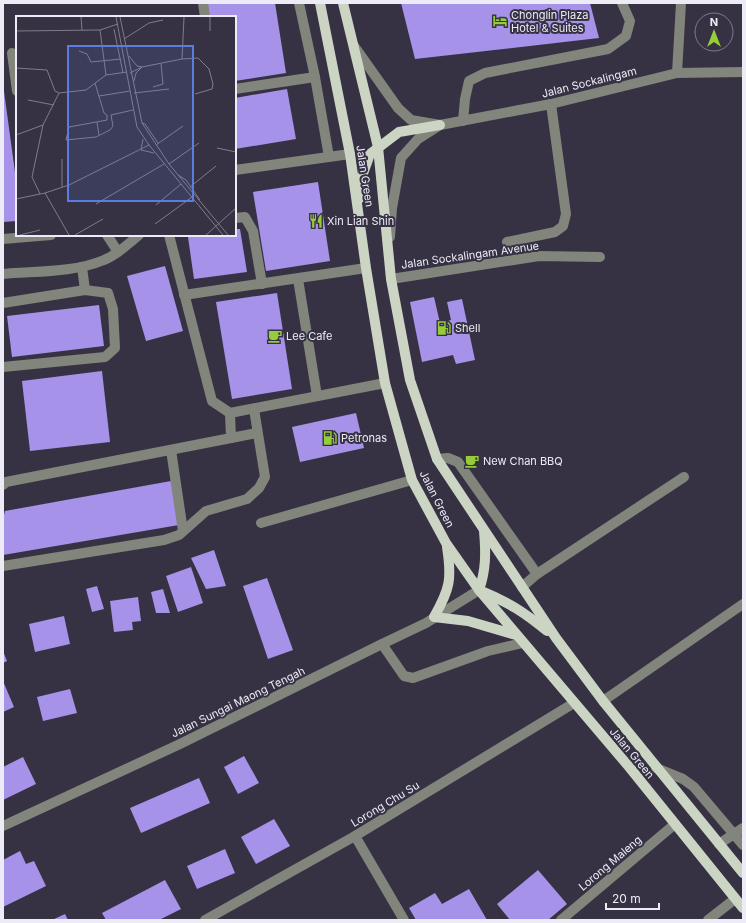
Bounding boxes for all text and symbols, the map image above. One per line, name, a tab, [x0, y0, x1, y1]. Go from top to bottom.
place label: Chonglin Plaza Hotel & Suites	[511, 8, 588, 35]
north arrow	[694, 12, 734, 52]
hotel icon: Chonglin Plaza Hotel & Suites	[492, 13, 508, 29]
text: N	[710, 15, 718, 29]
inset map	[16, 16, 236, 236]
street label: Jalan Sockalingam	[540, 63, 638, 101]
street label: Jalan Green	[353, 144, 377, 208]
restaurant icon: Xin Lian Shin	[308, 213, 324, 229]
place label: Xin Lian Shin	[327, 214, 394, 228]
street label: Jalan Sockalingam Avenue	[400, 238, 540, 272]
fuel station icon: Shell	[436, 320, 452, 336]
place label: Shell	[455, 321, 480, 335]
cafe icon: Lee Cafe	[267, 328, 283, 344]
place label: Lee Cafe	[286, 329, 333, 343]
fuel station icon: Petronas	[322, 430, 338, 446]
place label: Petronas	[341, 431, 387, 445]
cafe icon: New Chan BBQ	[464, 453, 480, 469]
place label: New Chan BBQ	[483, 454, 563, 468]
street label: Jalan Green	[417, 468, 457, 530]
street label: Jalan Sungai Maong Tengah	[169, 663, 307, 741]
street label: Jalan Green	[607, 725, 657, 781]
street label: Lorong Chu Su	[348, 778, 422, 830]
street label: Lorong Maleng	[576, 833, 644, 893]
scale bar	[606, 885, 659, 911]
text: 20 m	[612, 891, 641, 906]

